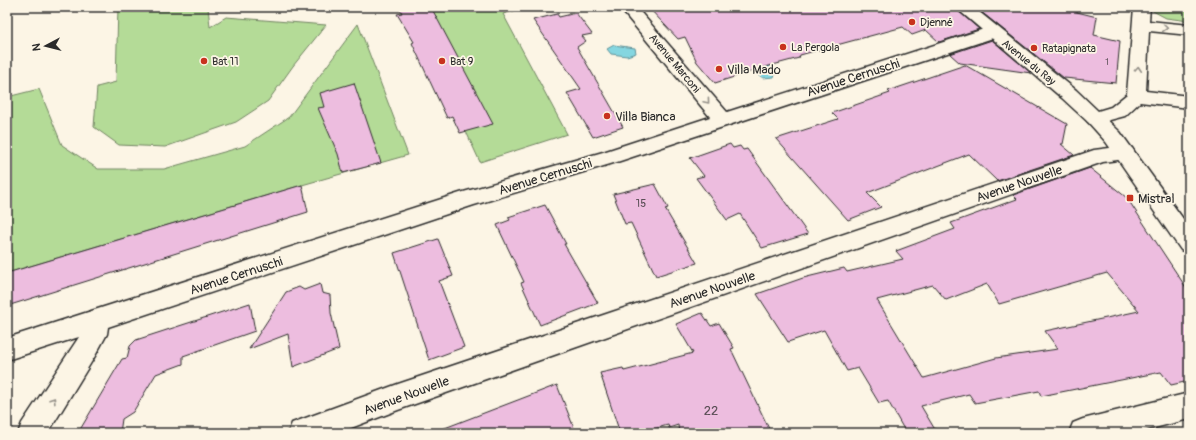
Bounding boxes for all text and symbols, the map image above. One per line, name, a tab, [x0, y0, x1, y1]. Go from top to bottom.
place label: Djenné	[920, 16, 953, 29]
marker: Djenné	[907, 17, 917, 27]
one-way arrow	[1162, 23, 1168, 32]
north arrow	[26, 26, 66, 66]
street label: Avenue Marconi	[646, 31, 703, 95]
street label: Avenue du Ray	[999, 37, 1059, 88]
place label: La Pergola	[791, 41, 839, 54]
text: N	[30, 42, 43, 52]
marker: La Pergola	[778, 42, 788, 52]
place label: Ratapignata	[1042, 42, 1096, 55]
marker: Ratapignata	[1029, 43, 1039, 53]
place label: Bat 11	[212, 55, 238, 68]
place label: Bat 9	[450, 55, 474, 68]
street label: Avenue Cernuschi	[805, 55, 902, 101]
marker: Bat 11	[199, 56, 209, 66]
marker: Bat 9	[437, 56, 447, 66]
house number: 1	[1105, 57, 1109, 68]
place label: Villa Mado	[727, 62, 781, 78]
marker: Villa Mado	[714, 64, 724, 74]
one-way arrow	[1134, 66, 1143, 72]
one-way arrow	[702, 96, 709, 104]
place label: Villa Bianca	[615, 109, 676, 125]
marker: Villa Bianca	[602, 111, 612, 121]
street label: Avenue Cernuschi	[497, 155, 594, 199]
street label: Avenue Nouvelle	[974, 162, 1065, 206]
place label: Mistral	[1138, 191, 1175, 207]
marker: Mistral	[1125, 193, 1135, 203]
house number: 15	[636, 197, 646, 210]
street label: Avenue Cernuschi	[188, 253, 285, 299]
street label: Avenue Nouvelle	[667, 268, 758, 312]
street label: Avenue Nouvelle	[361, 373, 452, 419]
one-way arrow	[48, 397, 56, 404]
house number: 22	[704, 403, 718, 419]

